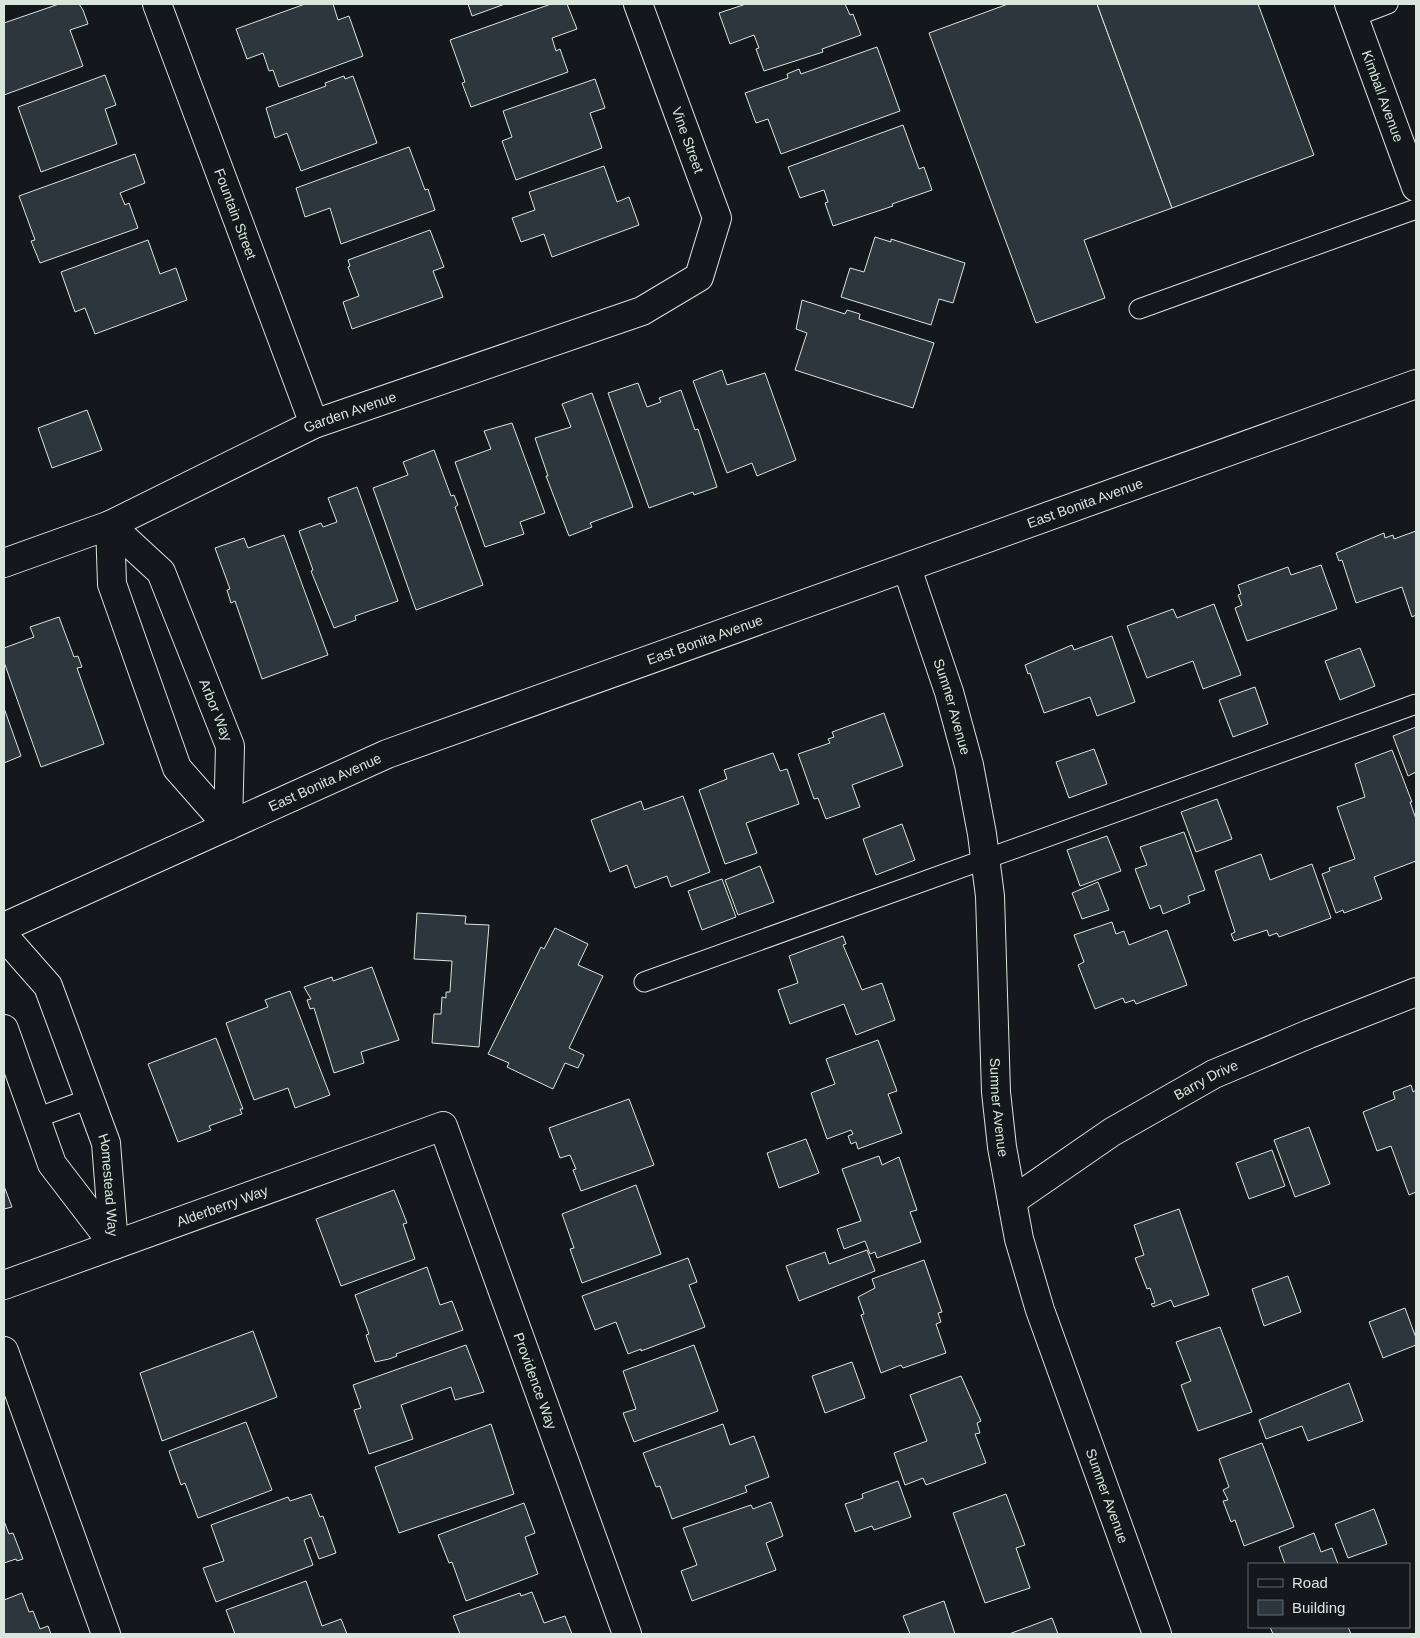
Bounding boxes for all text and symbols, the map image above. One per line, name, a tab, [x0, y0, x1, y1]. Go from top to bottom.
street label: Kimball Avenue	[1359, 48, 1407, 144]
street label: Vine Street	[669, 105, 707, 175]
street label: Fountain Street	[211, 166, 260, 262]
street label: Garden Avenue	[301, 388, 398, 436]
street label: East Bonita Avenue	[1025, 475, 1145, 531]
street label: East Bonita Avenue	[645, 611, 765, 668]
street label: Sumner Avenue	[930, 657, 974, 757]
street label: Arbor Way	[196, 677, 236, 743]
street label: East Bonita Avenue	[266, 750, 384, 815]
street label: Barry Drive	[1171, 1057, 1241, 1103]
street label: Sumner Avenue	[987, 1058, 1012, 1158]
street label: Homestead Way	[95, 1131, 121, 1237]
street label: Alderberry Way	[174, 1182, 270, 1230]
street label: Providence Way	[511, 1330, 560, 1431]
street label: Sumner Avenue	[1083, 1446, 1132, 1546]
legend	[1248, 1563, 1410, 1628]
text: Road	[1292, 1574, 1328, 1591]
text: Building	[1292, 1599, 1345, 1616]

